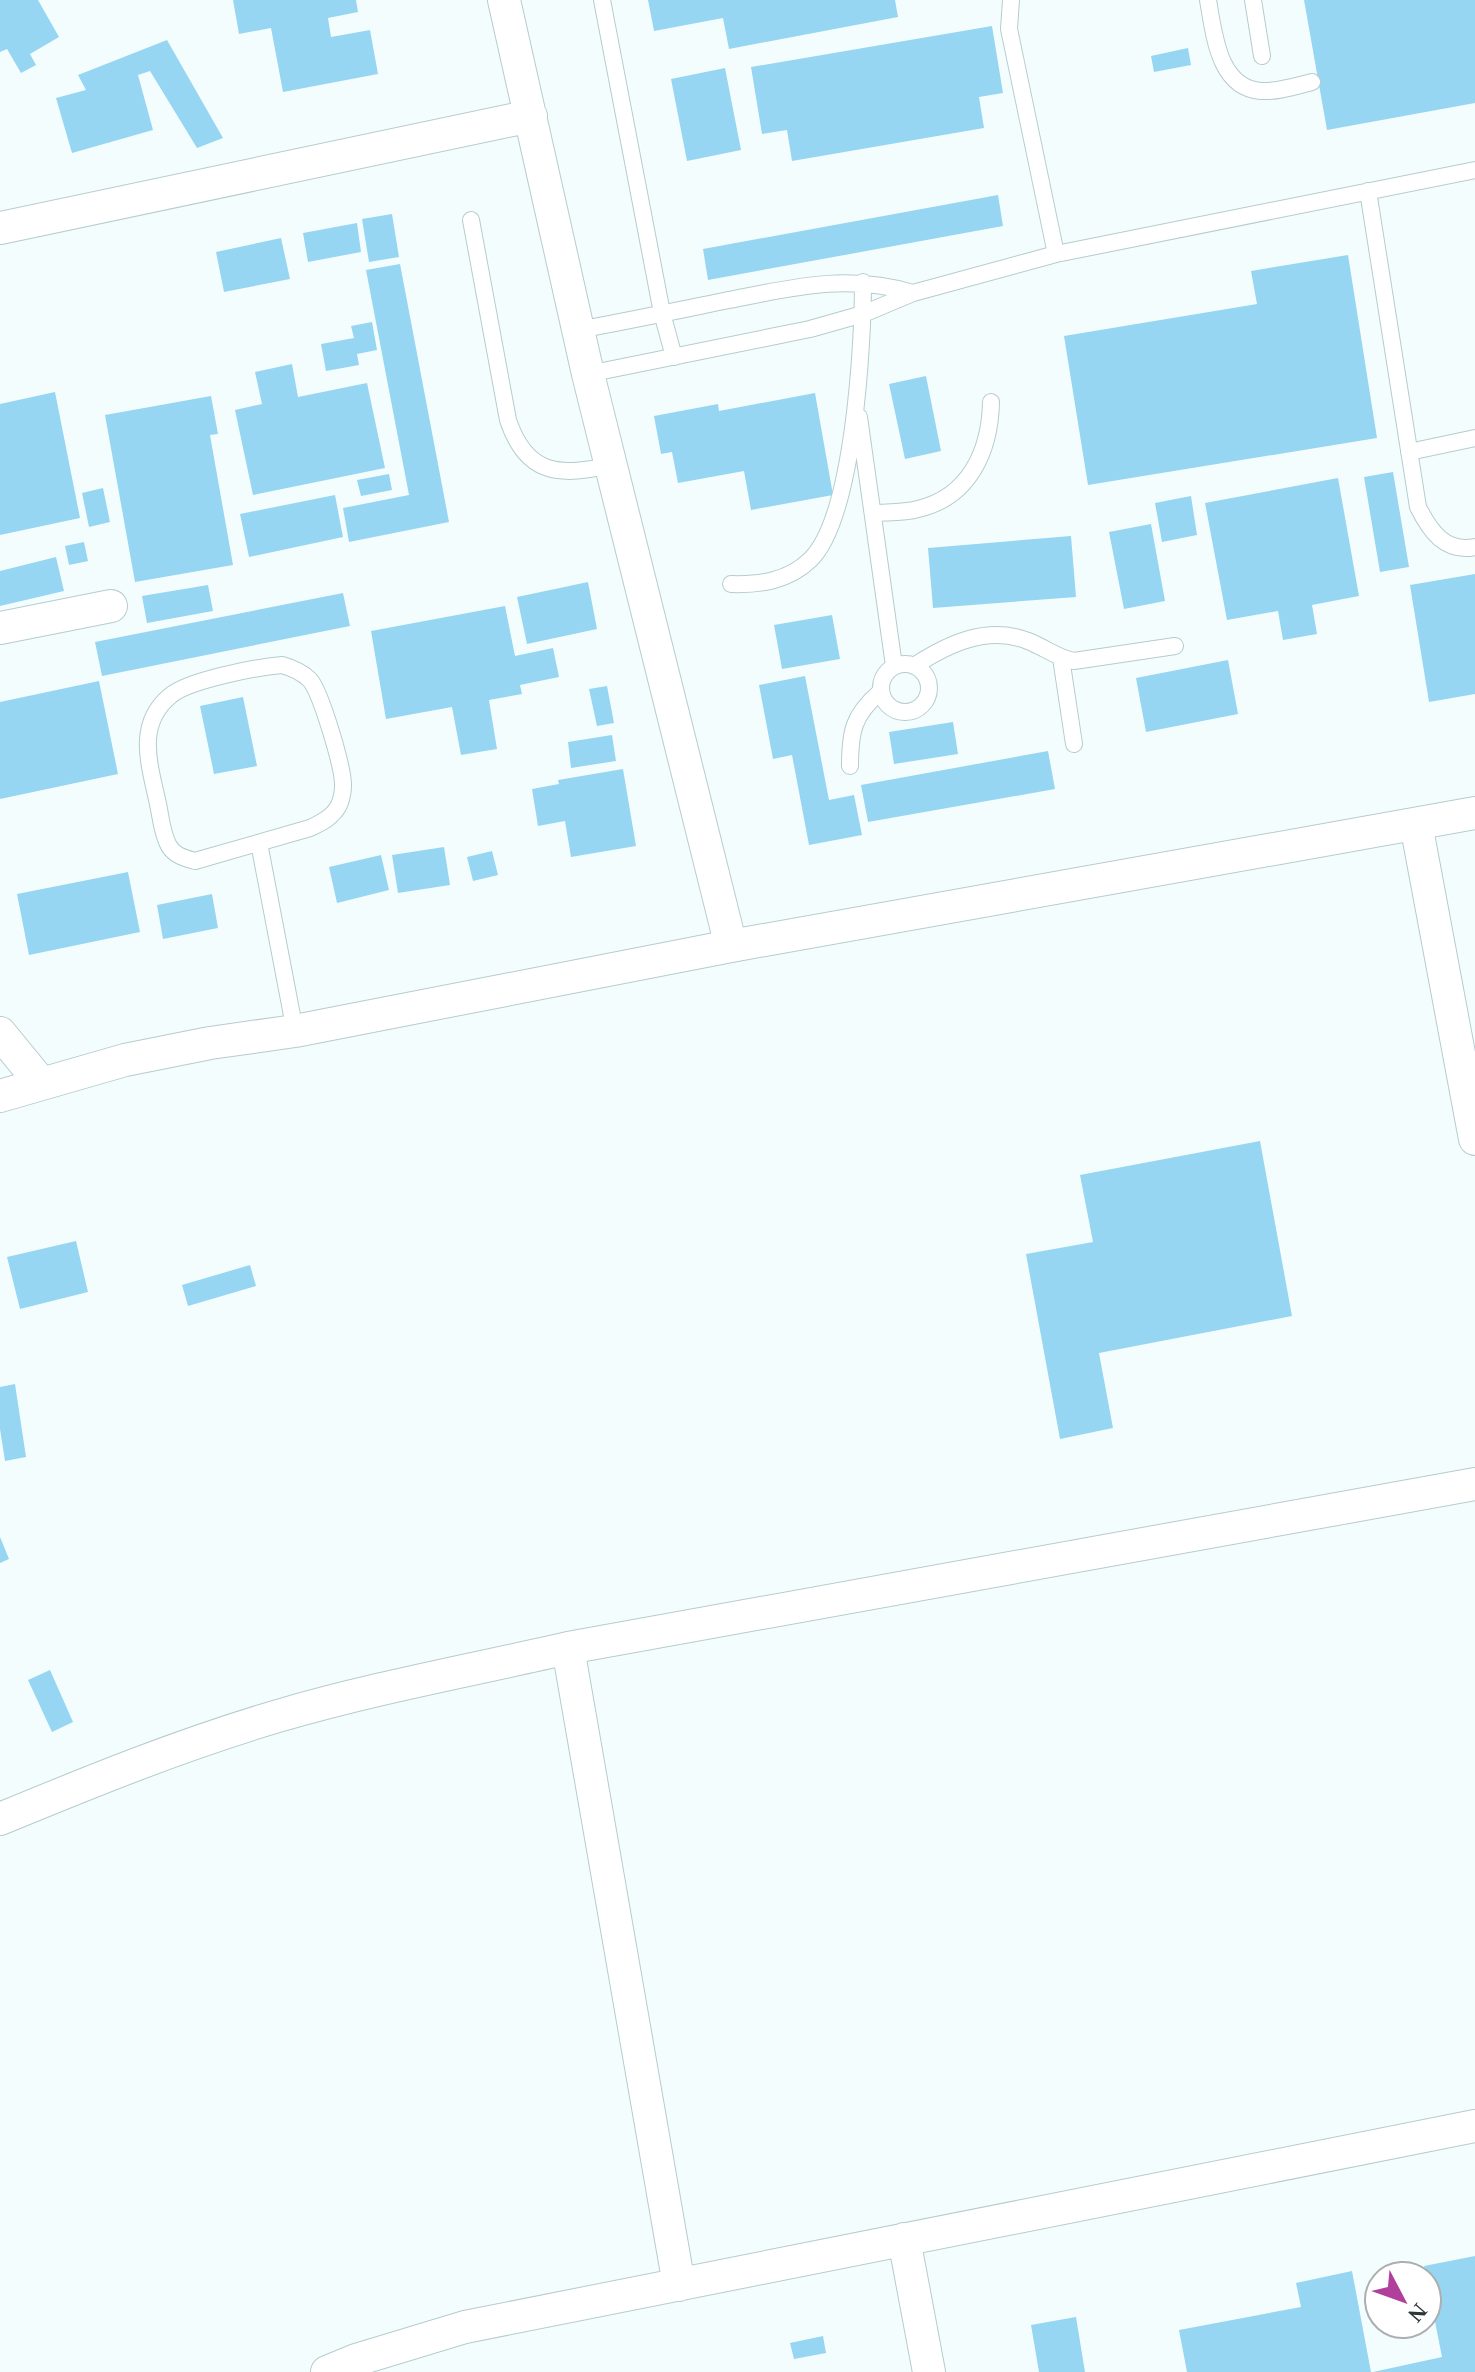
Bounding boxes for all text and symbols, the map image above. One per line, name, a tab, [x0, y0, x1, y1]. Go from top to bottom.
north arrow	[1363, 2260, 1443, 2340]
text: N	[1403, 2299, 1432, 2327]

